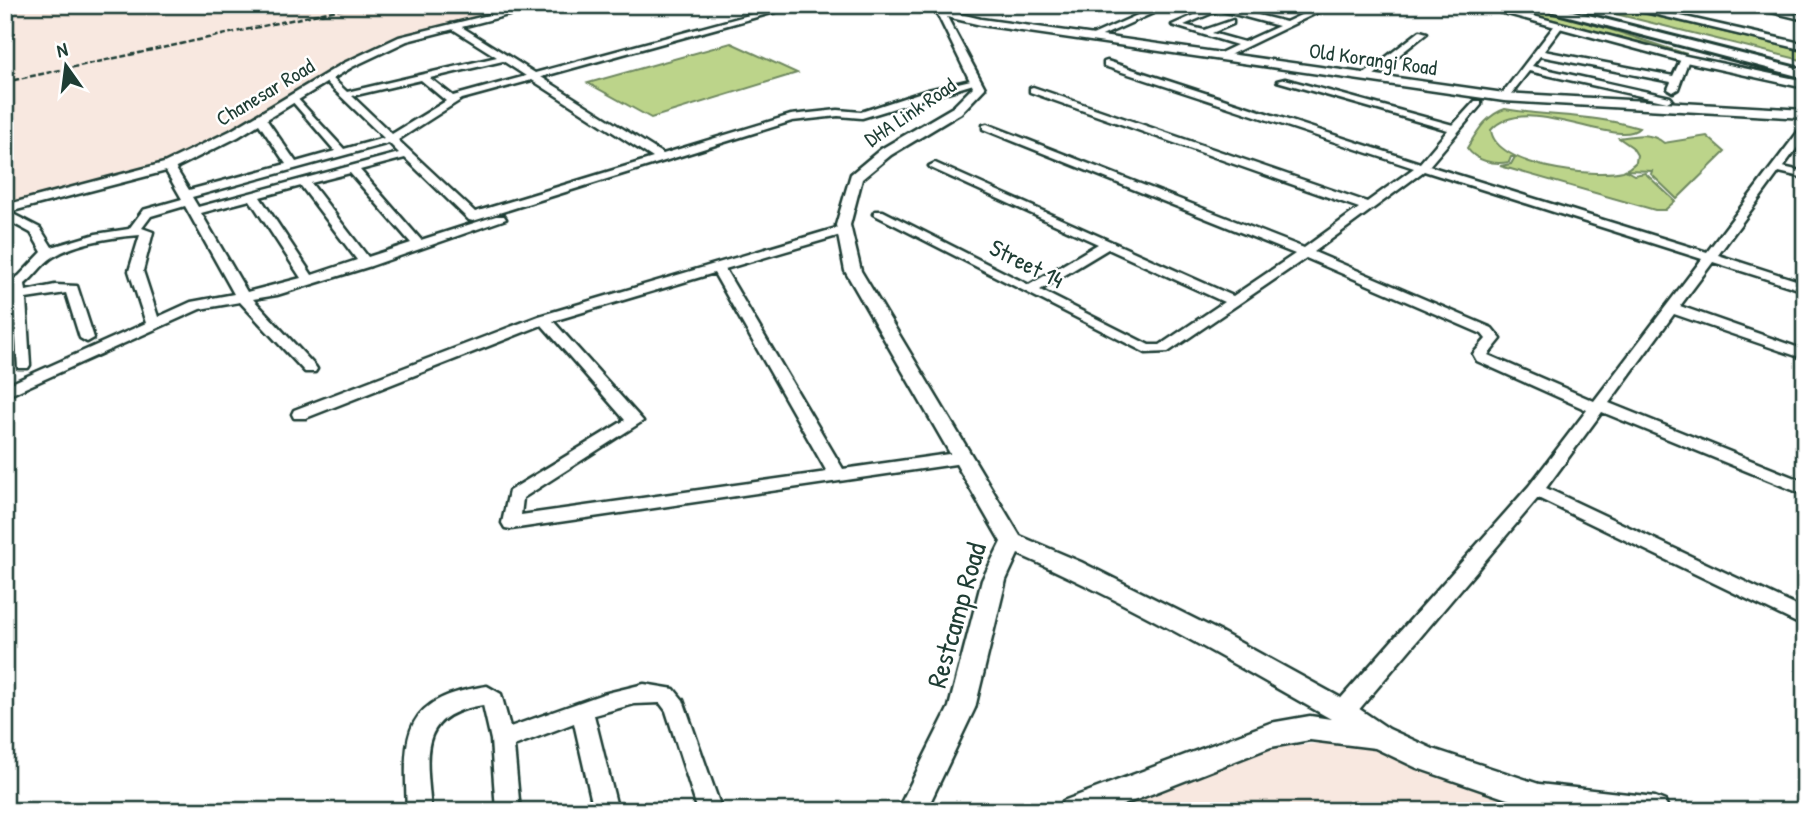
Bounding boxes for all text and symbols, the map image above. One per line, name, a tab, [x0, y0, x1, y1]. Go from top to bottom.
north arrow	[32, 32, 102, 102]
text: N	[54, 36, 70, 63]
street label: Old Korangi Road	[1307, 36, 1439, 82]
street label: Chanesar Road	[210, 51, 320, 133]
street label: DHA Link Road	[858, 71, 962, 153]
street label: Street 14	[984, 231, 1070, 295]
street label: Restcamp Road	[917, 538, 995, 692]

